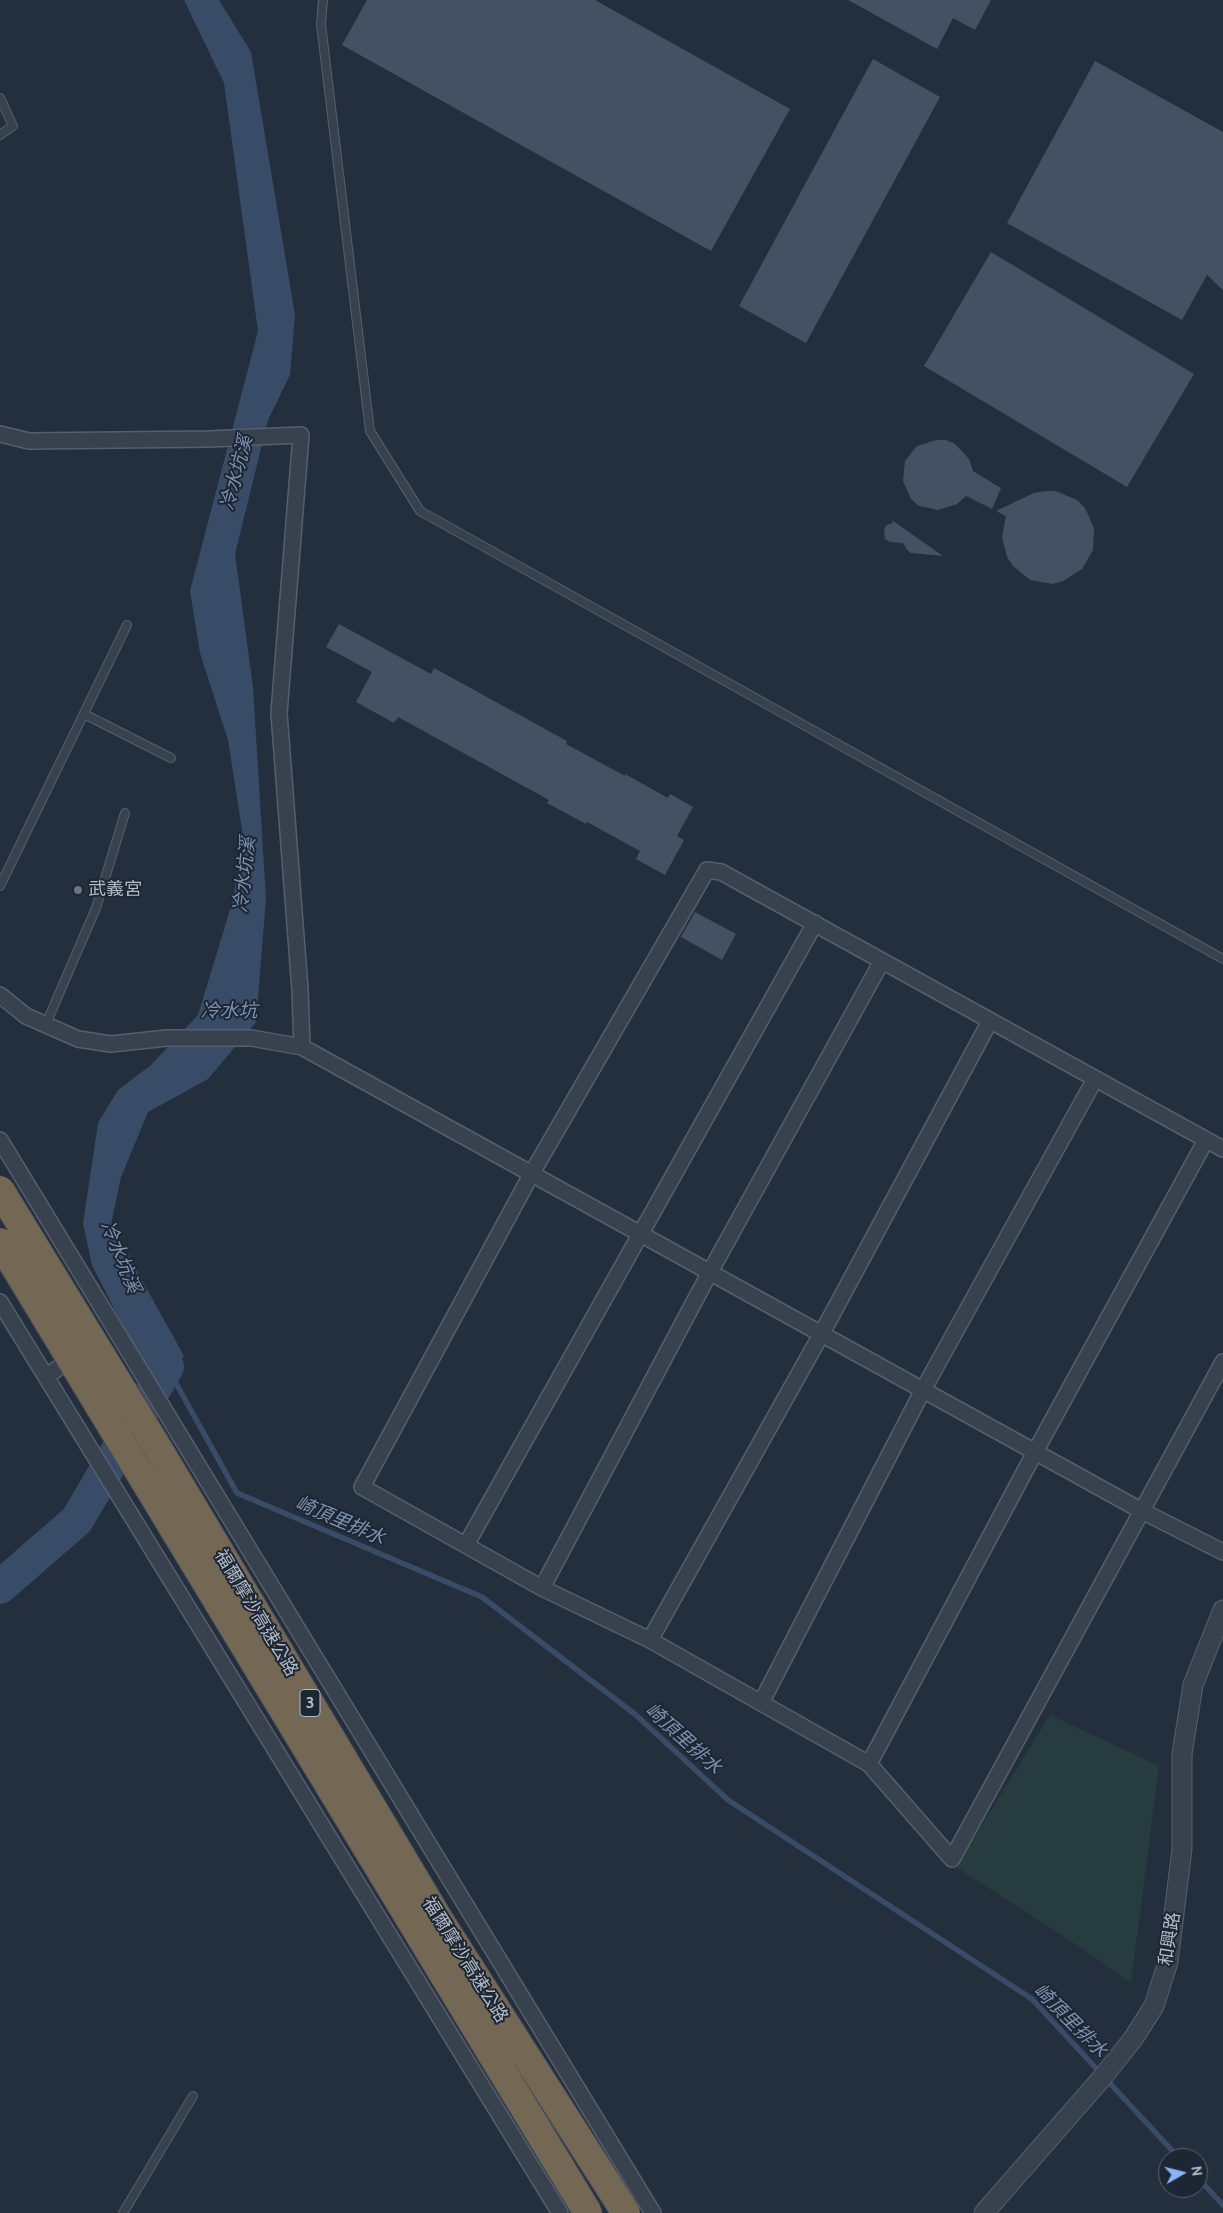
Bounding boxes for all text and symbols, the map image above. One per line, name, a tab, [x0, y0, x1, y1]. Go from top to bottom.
water label: 冷水坑溪	[216, 433, 258, 513]
water label: 冷水坑溪	[230, 836, 260, 914]
place label: 武義宮	[88, 879, 142, 901]
marker: 武義宮	[72, 884, 84, 896]
water label: 冷水坑	[201, 1000, 257, 1022]
water label: 冷水坑溪	[95, 1217, 145, 1297]
water label: 崎頂里排水	[292, 1492, 388, 1550]
street label: 福爾摩沙高速公路	[210, 1546, 302, 1680]
road number: 3	[300, 1690, 320, 1716]
water label: 崎頂里排水	[640, 1699, 726, 1779]
street label: 福爾摩沙高速公路	[418, 1893, 512, 2027]
street label: 和興路	[1155, 1911, 1185, 1967]
water label: 崎頂里排水	[1028, 1979, 1112, 2063]
north arrow	[1158, 2148, 1208, 2198]
text: N	[1187, 2165, 1206, 2177]

